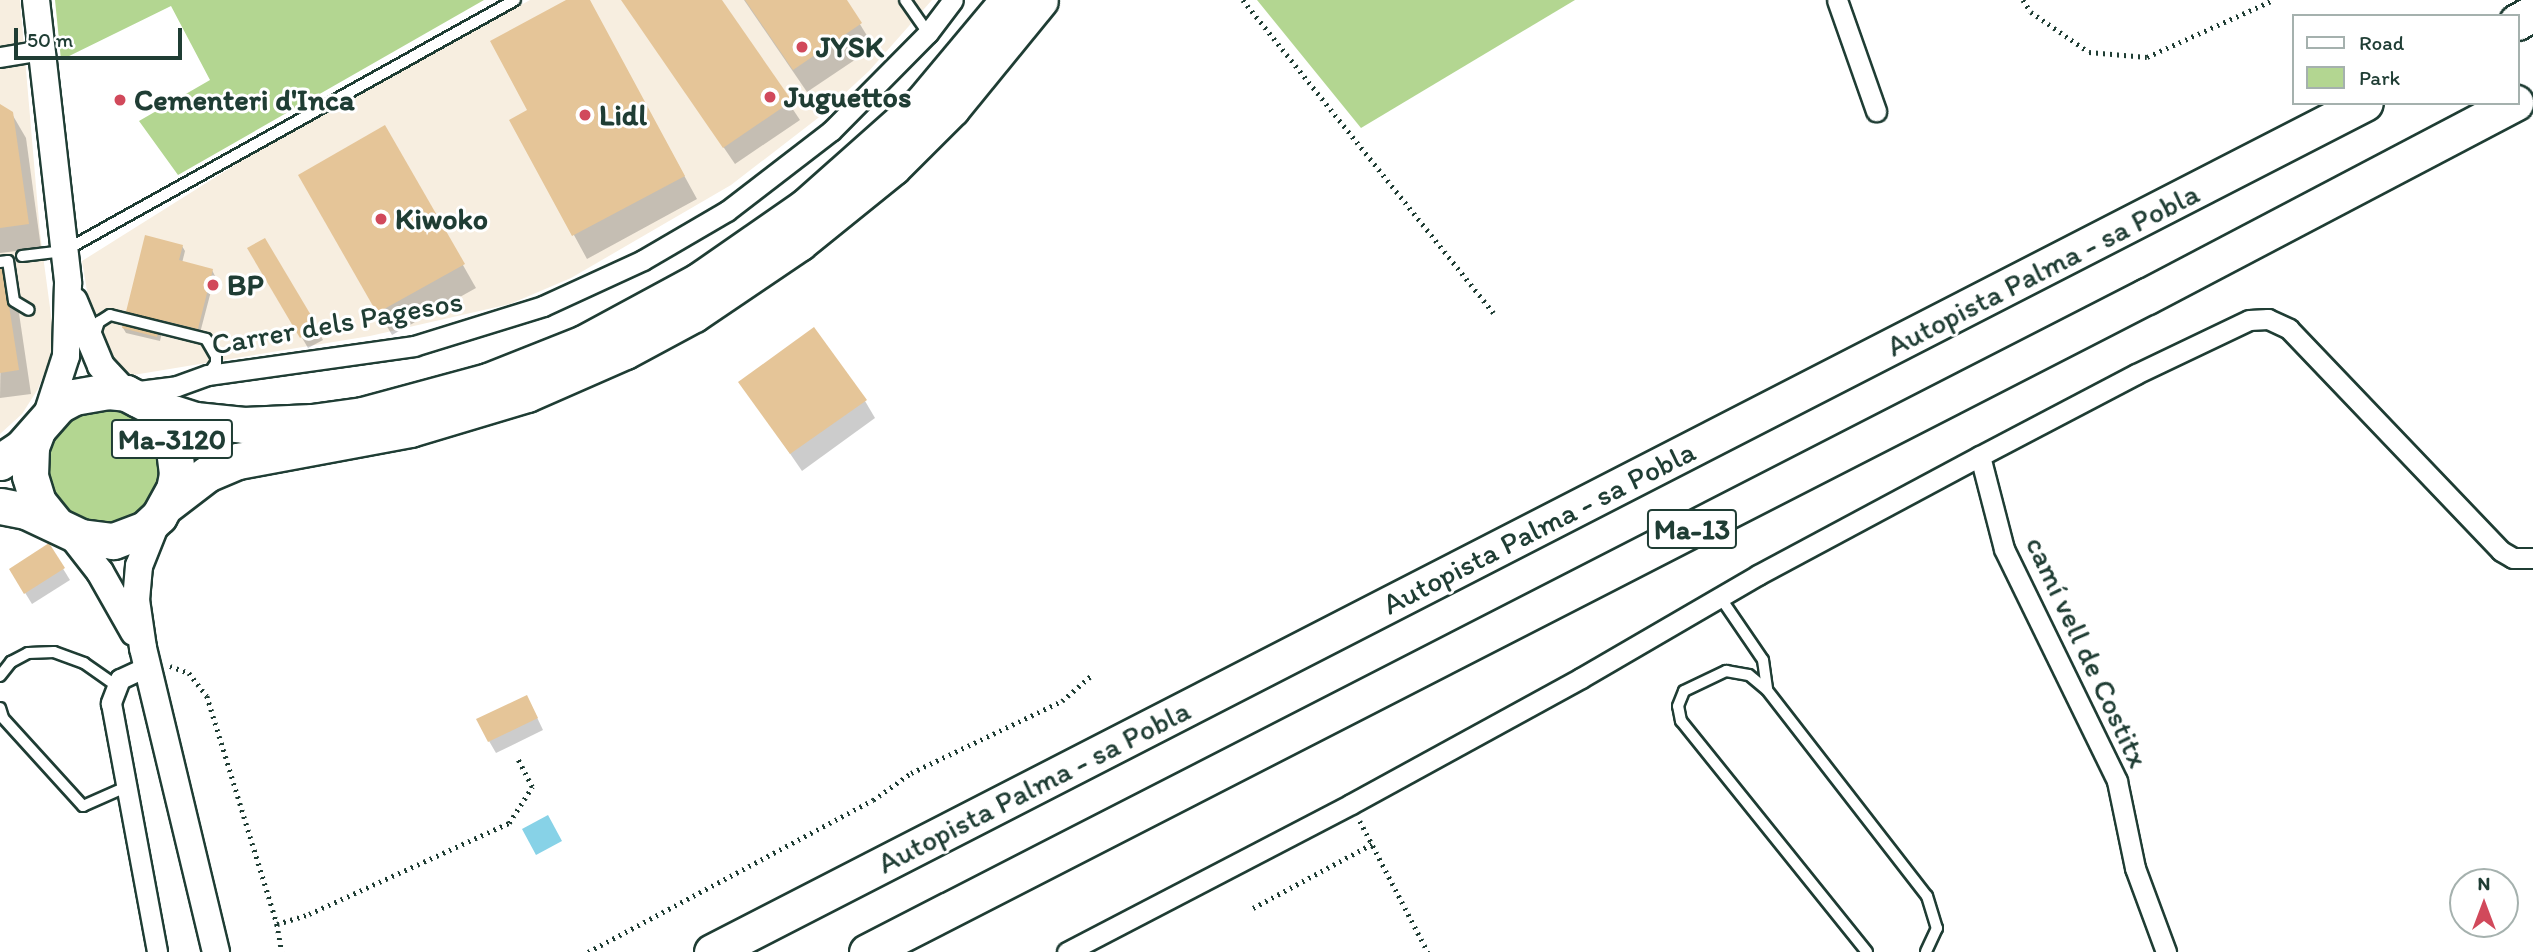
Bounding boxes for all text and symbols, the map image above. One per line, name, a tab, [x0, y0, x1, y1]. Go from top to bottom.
scale bar	[18, 14, 186, 58]
legend	[2292, 14, 2519, 105]
text: 50 m	[27, 27, 73, 52]
place label: JYSK	[816, 29, 884, 65]
text: Road	[2359, 30, 2404, 55]
marker: JYSK	[794, 39, 810, 55]
text: Park	[2359, 65, 2400, 90]
place label: Juguettos	[784, 79, 911, 115]
place label: Cementeri d'Inca	[134, 82, 354, 118]
marker: Juguettos	[762, 89, 778, 105]
marker: Cementeri d'Inca	[112, 92, 128, 108]
place label: Lidl	[599, 97, 647, 133]
marker: Lidl	[577, 107, 593, 123]
street label: Autopista Palma - sa Pobla	[1882, 176, 2204, 364]
place label: Kiwoko	[395, 201, 488, 237]
marker: Kiwoko	[373, 211, 389, 227]
place label: BP	[227, 267, 264, 303]
marker: BP	[205, 277, 221, 293]
street label: Carrer dels Pagesos	[209, 283, 465, 363]
road number: Ma-3120	[111, 414, 233, 464]
street label: Autopista Palma - sa Pobla	[1378, 434, 1700, 622]
road number: Ma-13	[1646, 504, 1738, 554]
street label: camí vell de Costitx	[2018, 531, 2156, 773]
street label: Autopista Palma - sa Pobla	[873, 693, 1195, 881]
north arrow	[2449, 868, 2519, 938]
text: N	[2478, 872, 2490, 895]

